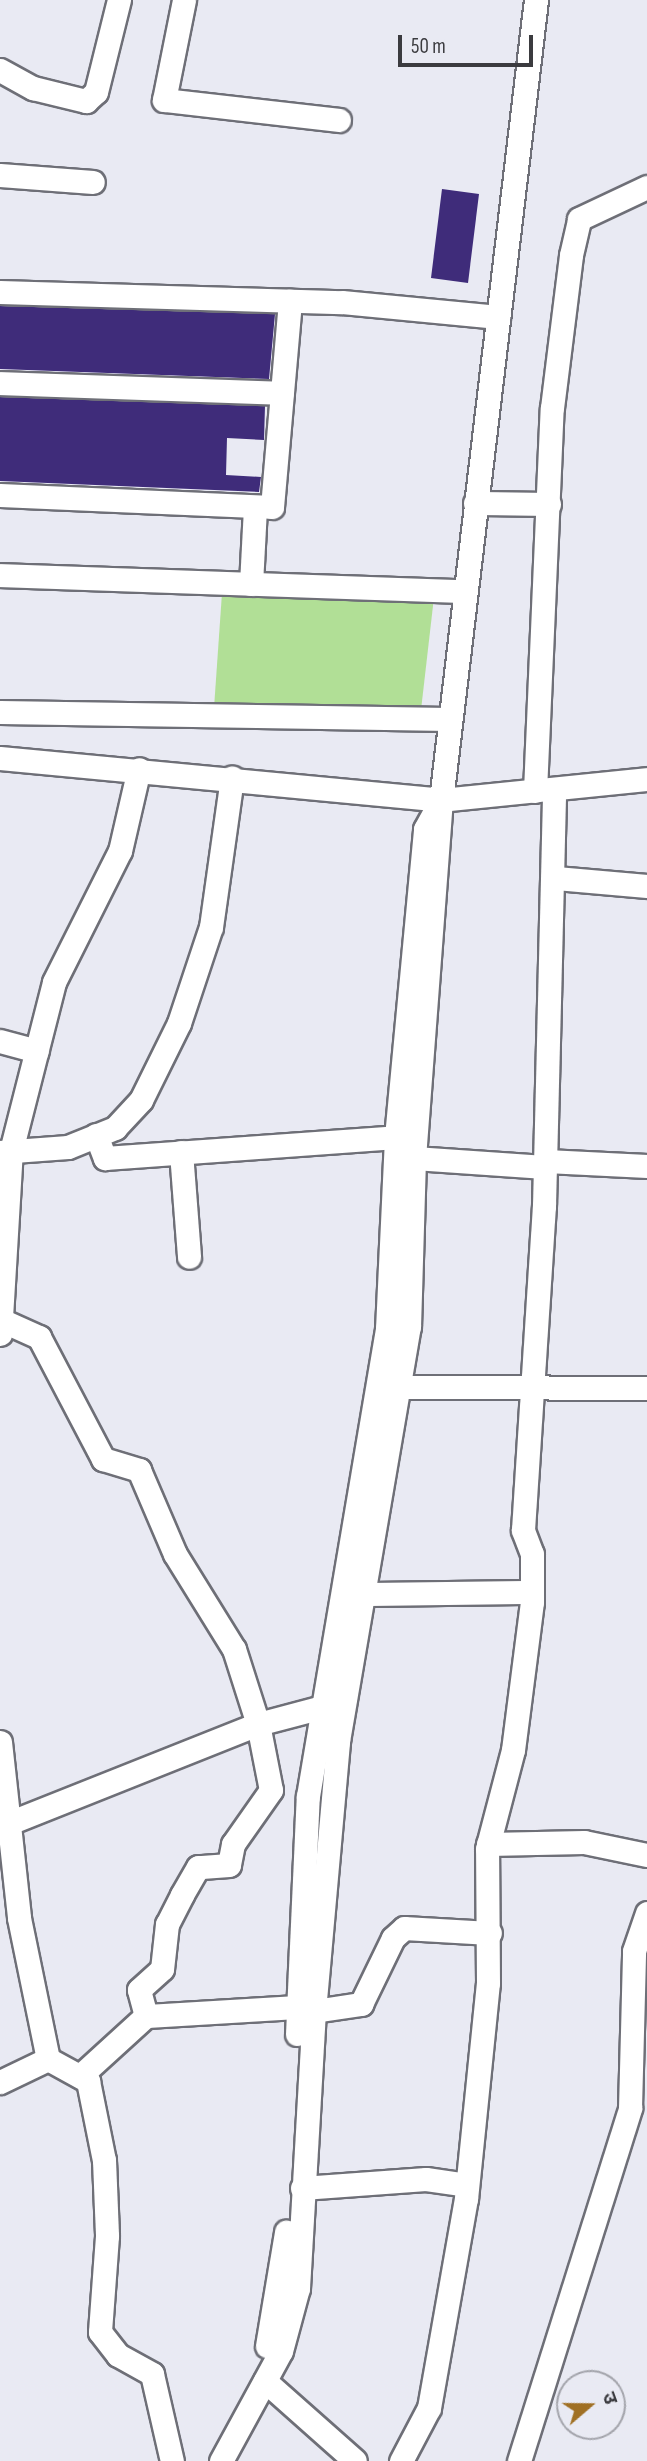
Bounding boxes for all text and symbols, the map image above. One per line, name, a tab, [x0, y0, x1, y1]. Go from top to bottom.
scale bar	[402, 21, 537, 65]
text: 50 m	[411, 34, 446, 59]
north arrow	[556, 2370, 626, 2440]
text: उ	[597, 2389, 622, 2407]

